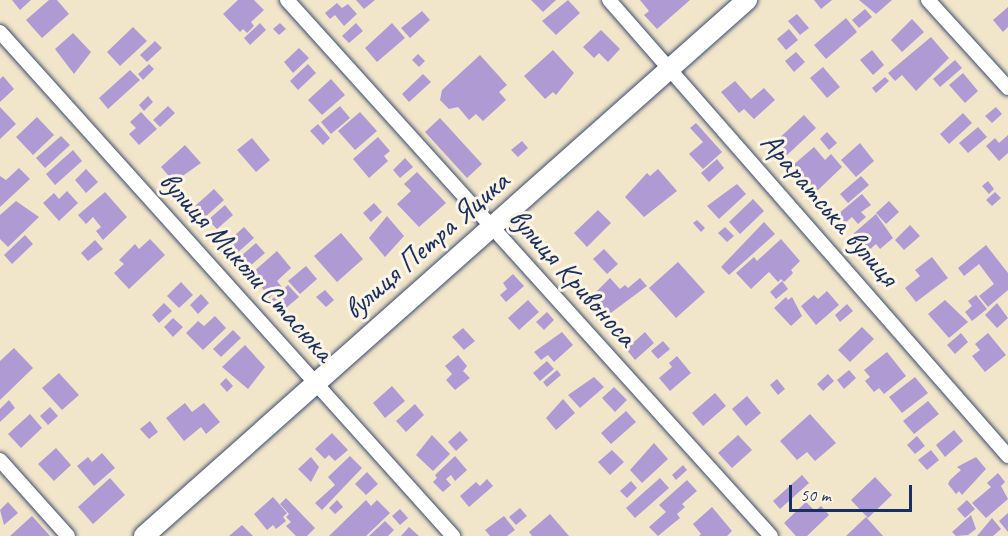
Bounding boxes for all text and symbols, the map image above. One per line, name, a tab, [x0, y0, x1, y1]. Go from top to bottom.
street label: Араратська вулиця	[753, 125, 907, 293]
street label: вулиця Миколи Стасюка	[152, 163, 342, 369]
street label: вулиця Петра Яцика	[336, 163, 516, 327]
street label: вулиця Кривоноса	[501, 200, 645, 354]
scale bar	[792, 473, 915, 511]
text: 50 m	[800, 484, 831, 506]

